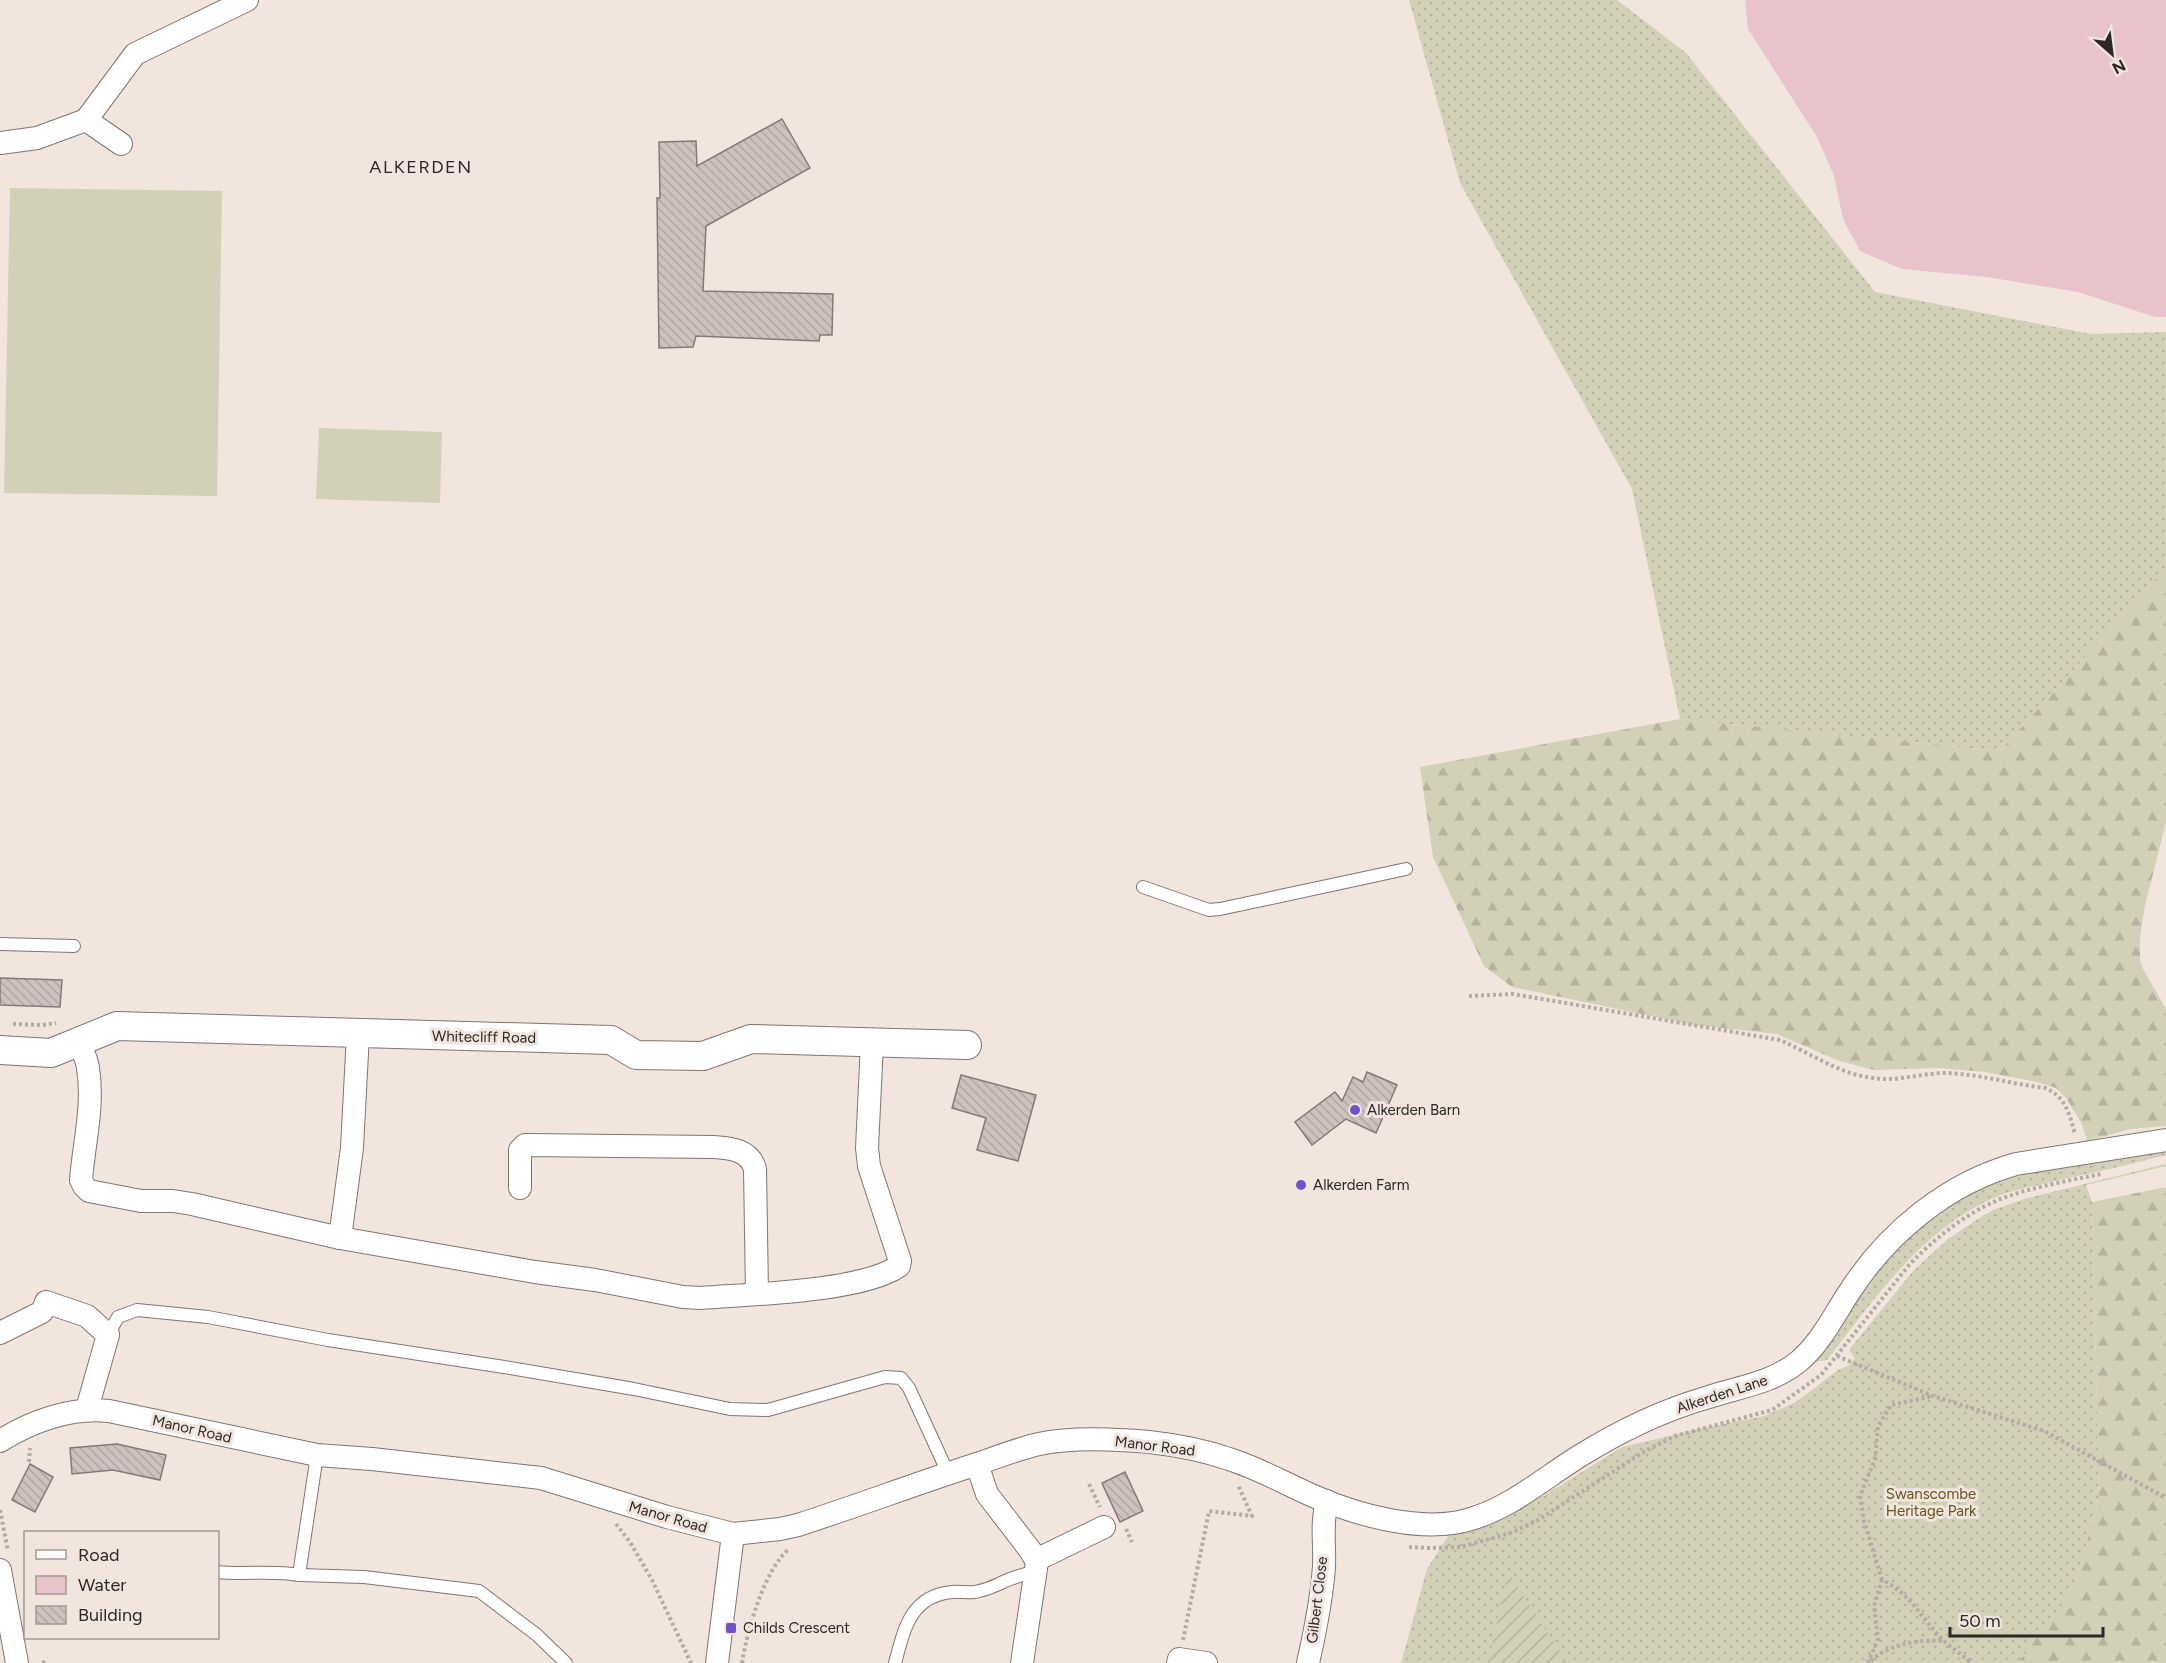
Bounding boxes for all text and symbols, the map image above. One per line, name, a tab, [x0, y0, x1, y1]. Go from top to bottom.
north arrow	[2082, 24, 2142, 84]
text: N	[2109, 56, 2129, 78]
district label: ALKERDEN	[369, 156, 473, 178]
street label: Whitecliff Road	[432, 1027, 536, 1047]
place label: Alkerden Barn	[1367, 1101, 1460, 1119]
marker: Alkerden Barn	[1348, 1103, 1362, 1117]
place label: Alkerden Farm	[1313, 1176, 1409, 1194]
marker: Alkerden Farm	[1294, 1178, 1308, 1192]
street label: Alkerden Lane	[1674, 1371, 1770, 1417]
street label: Manor Road	[151, 1411, 233, 1447]
street label: Manor Road	[1114, 1432, 1196, 1460]
park label: Swanscombe Heritage Park	[1886, 1485, 1977, 1520]
street label: Manor Road	[627, 1497, 709, 1537]
legend	[24, 1531, 219, 1639]
text: Road	[78, 1544, 119, 1566]
street label: Gilbert Close	[1303, 1555, 1331, 1645]
text: Water	[78, 1574, 126, 1596]
scale bar	[1950, 1600, 2103, 1638]
text: Building	[78, 1604, 143, 1626]
text: 50 m	[1959, 1610, 2001, 1632]
place label: Childs Crescent	[743, 1619, 850, 1637]
marker: Childs Crescent	[724, 1621, 738, 1635]

